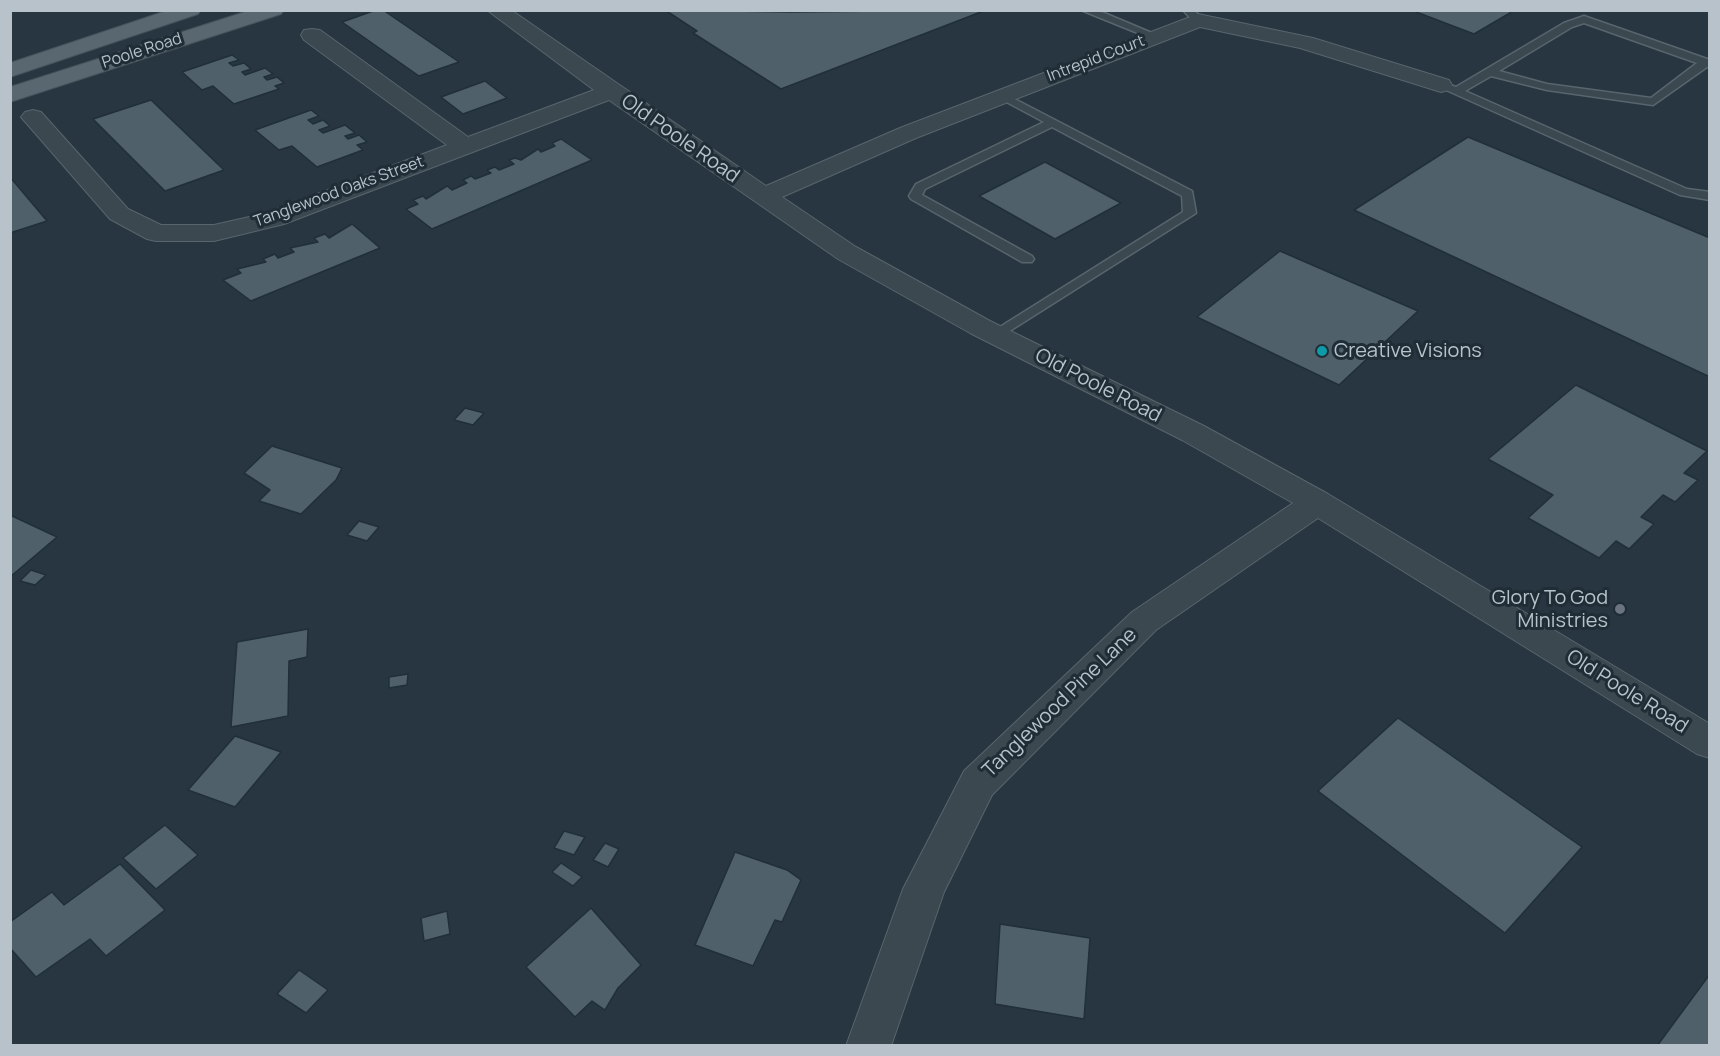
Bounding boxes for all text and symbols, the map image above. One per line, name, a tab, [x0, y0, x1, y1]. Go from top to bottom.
street label: Poole Road	[100, 29, 184, 73]
street label: Intrepid Court	[1045, 32, 1147, 86]
street label: Old Poole Road	[616, 89, 744, 189]
street label: Tanglewood Oaks Street	[251, 152, 427, 232]
place label: Creative Visions	[1334, 339, 1482, 363]
street label: Old Poole Road	[1031, 344, 1165, 428]
marker: Creative Visions	[1315, 344, 1329, 358]
place label: Glory To God Ministries	[1492, 586, 1608, 633]
marker: Glory To God Ministries	[1613, 602, 1627, 616]
street label: Tanglewood Pine Lane	[978, 623, 1142, 783]
street label: Old Poole Road	[1562, 645, 1692, 739]

